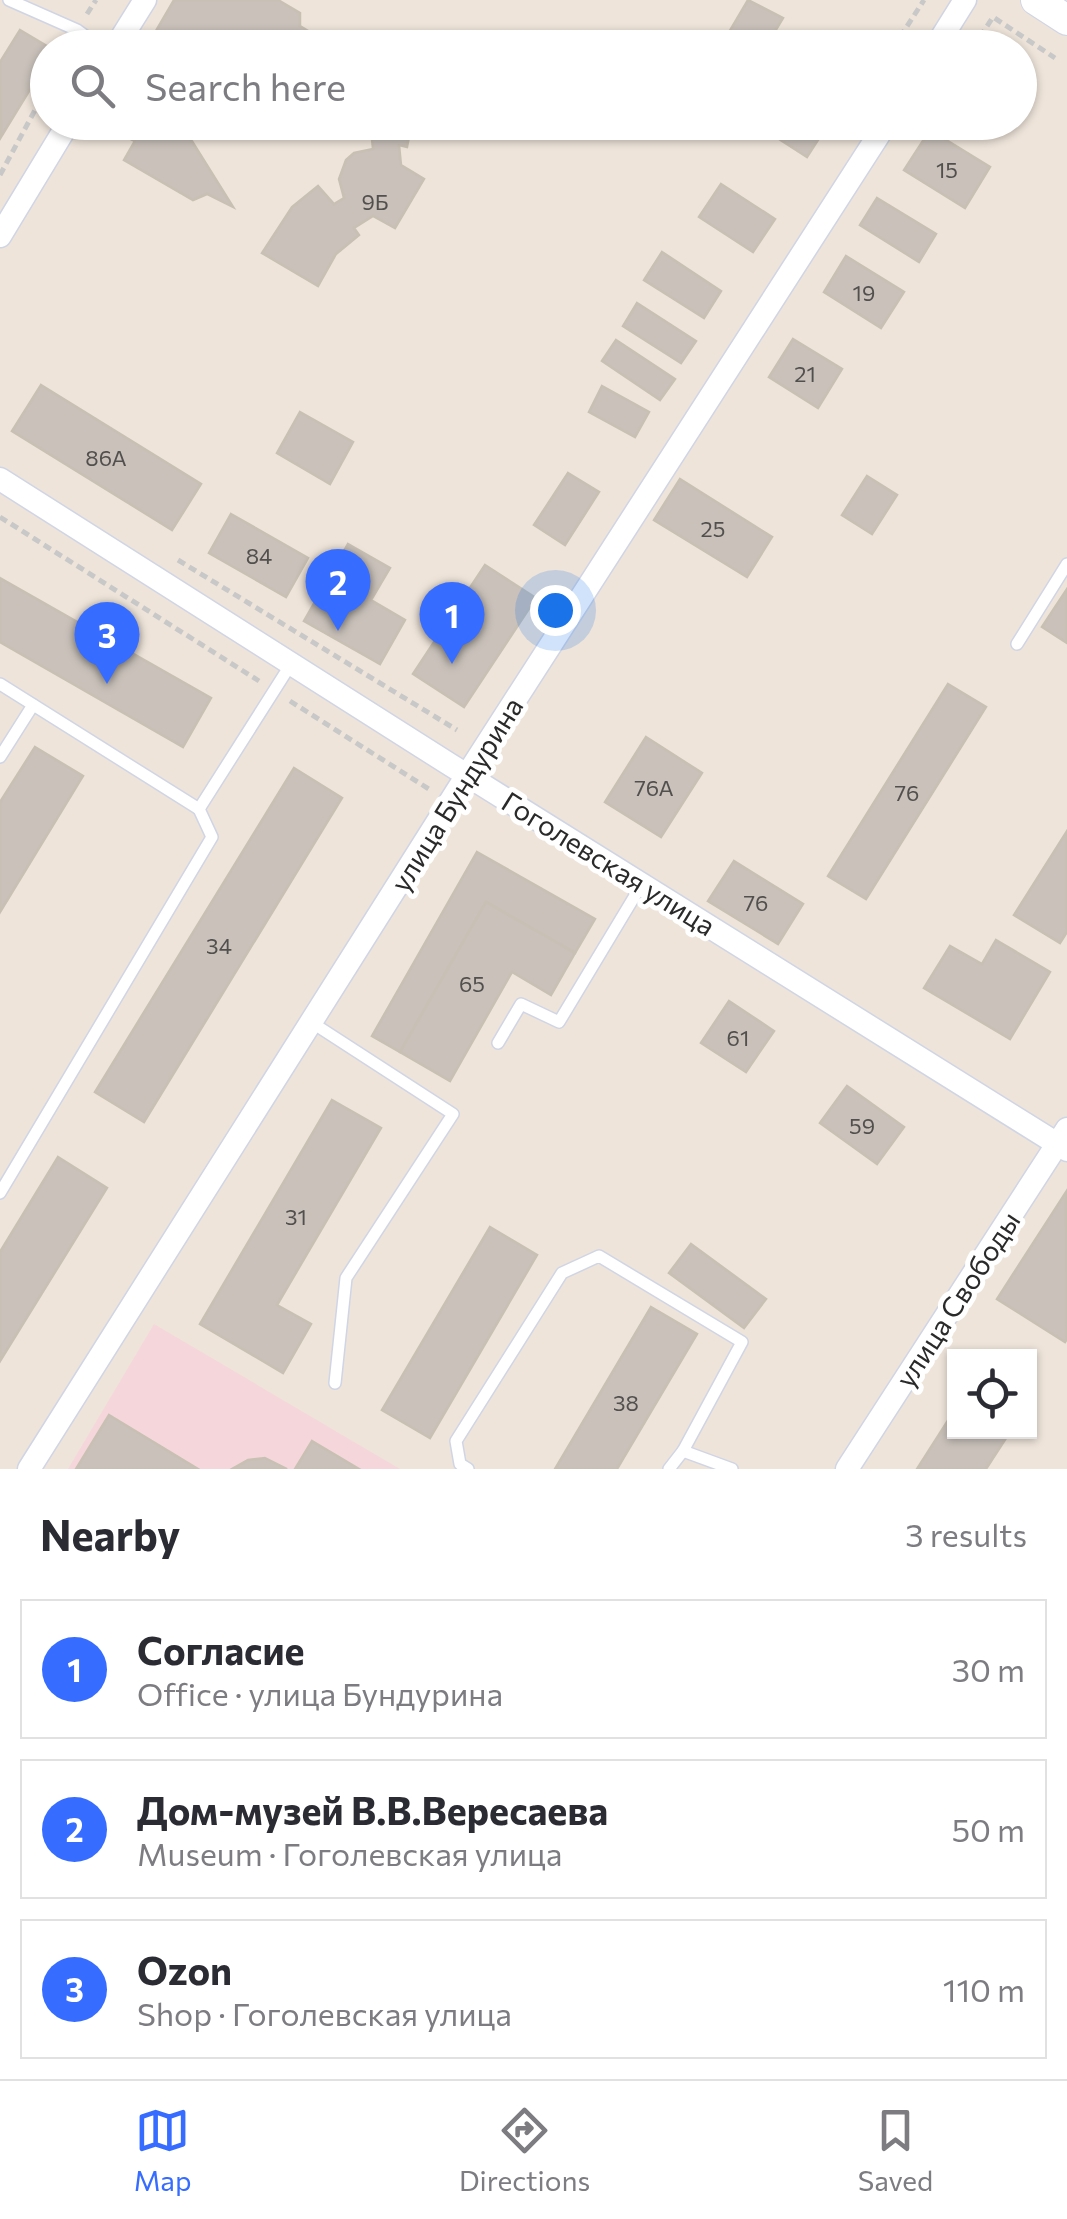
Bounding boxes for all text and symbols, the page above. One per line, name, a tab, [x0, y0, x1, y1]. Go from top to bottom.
search box	[30, 30, 1037, 140]
icon: search	[65, 58, 120, 113]
text: Search here	[145, 62, 346, 109]
house number: 15	[936, 156, 958, 183]
house number: 9Б	[361, 188, 389, 215]
house number: 19	[853, 279, 875, 306]
house number: 21	[794, 360, 816, 387]
house number: 86А	[85, 444, 127, 471]
house number: 25	[701, 515, 725, 542]
house number: 84	[246, 542, 272, 569]
pin: 2	[306, 548, 370, 631]
pin: 1	[420, 582, 484, 664]
your location	[530, 585, 581, 636]
pin: 3	[74, 602, 140, 684]
street label: улица Бундурина	[383, 690, 529, 898]
house number: 76А	[634, 774, 674, 801]
house number: 76	[895, 779, 919, 806]
street label: Гоголевская улица	[496, 784, 722, 942]
house number: 76	[744, 889, 768, 916]
house number: 34	[206, 932, 232, 959]
house number: 65	[459, 970, 485, 997]
house number: 61	[727, 1024, 749, 1051]
house number: 59	[849, 1112, 875, 1139]
house number: 31	[285, 1203, 307, 1230]
street label: улица Свободы	[887, 1205, 1027, 1393]
map controls	[947, 1349, 1037, 1439]
button: locate	[947, 1349, 1037, 1439]
house number: 38	[613, 1389, 639, 1416]
text: Nearby	[40, 1508, 180, 1560]
text: 3 results	[905, 1514, 1027, 1554]
text: Согласие	[137, 1626, 305, 1673]
text: 1	[67, 1649, 82, 1689]
text: 30 m	[952, 1649, 1025, 1689]
text: Office · улица Бундурина	[137, 1673, 503, 1713]
text: Дом-музей В.В.Вересаева	[137, 1786, 608, 1833]
text: 2	[65, 1809, 84, 1849]
text: 50 m	[952, 1809, 1025, 1849]
text: Museum · Гоголевская улица	[137, 1833, 562, 1873]
text: Ozon	[137, 1946, 232, 1993]
text: 3	[65, 1969, 84, 2009]
text: 110 m	[943, 1969, 1025, 2009]
text: Shop · Гоголевская улица	[137, 1993, 512, 2033]
tab: Map	[134, 2103, 191, 2197]
tab: Directions	[459, 2103, 590, 2197]
tab: Saved	[858, 2103, 933, 2197]

